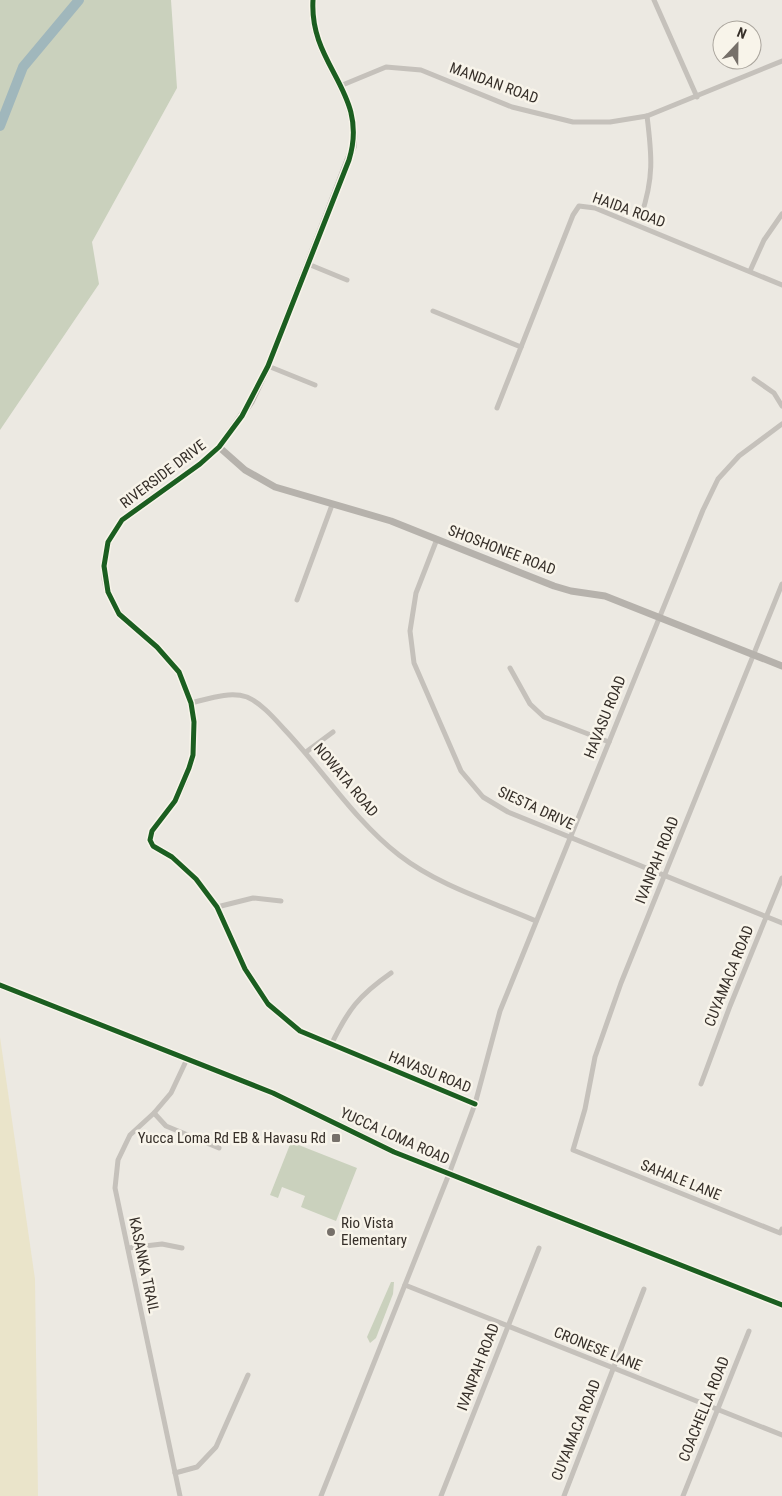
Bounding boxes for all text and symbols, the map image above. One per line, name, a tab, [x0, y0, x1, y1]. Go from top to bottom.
north arrow	[712, 20, 762, 70]
text: N	[735, 24, 749, 42]
street label: MANDAN ROAD	[447, 59, 541, 107]
street label: HAIDA ROAD	[590, 188, 668, 232]
street label: RIVERSIDE DRIVE	[117, 436, 209, 512]
street label: SHOSHONEE ROAD	[446, 521, 558, 579]
street label: HAVASU ROAD	[580, 673, 630, 761]
street label: NOWATA ROAD	[310, 740, 382, 820]
street label: SIESTA DRIVE	[495, 782, 577, 834]
street label: IVANPAH ROAD	[631, 814, 683, 906]
street label: CUYAMACA ROAD	[701, 923, 757, 1029]
street label: HAVASU ROAD	[386, 1047, 474, 1097]
street label: YUCCA LOMA ROAD	[337, 1104, 453, 1168]
place label: Yucca Loma Rd EB & Havasu Rd	[138, 1129, 326, 1147]
marker: Yucca Loma Rd EB & Havasu Rd	[330, 1132, 342, 1144]
street label: SAHALE LANE	[638, 1156, 724, 1204]
place label: Rio Vista Elementary	[341, 1214, 407, 1249]
street label: KASANKA TRAIL	[125, 1215, 163, 1315]
marker: Rio Vista Elementary	[325, 1226, 337, 1238]
street label: IVANPAH ROAD	[453, 1321, 503, 1413]
street label: CRONESE LANE	[551, 1323, 645, 1375]
street label: COACHELLA ROAD	[675, 1354, 733, 1464]
street label: CUYAMACA ROAD	[548, 1377, 604, 1483]

